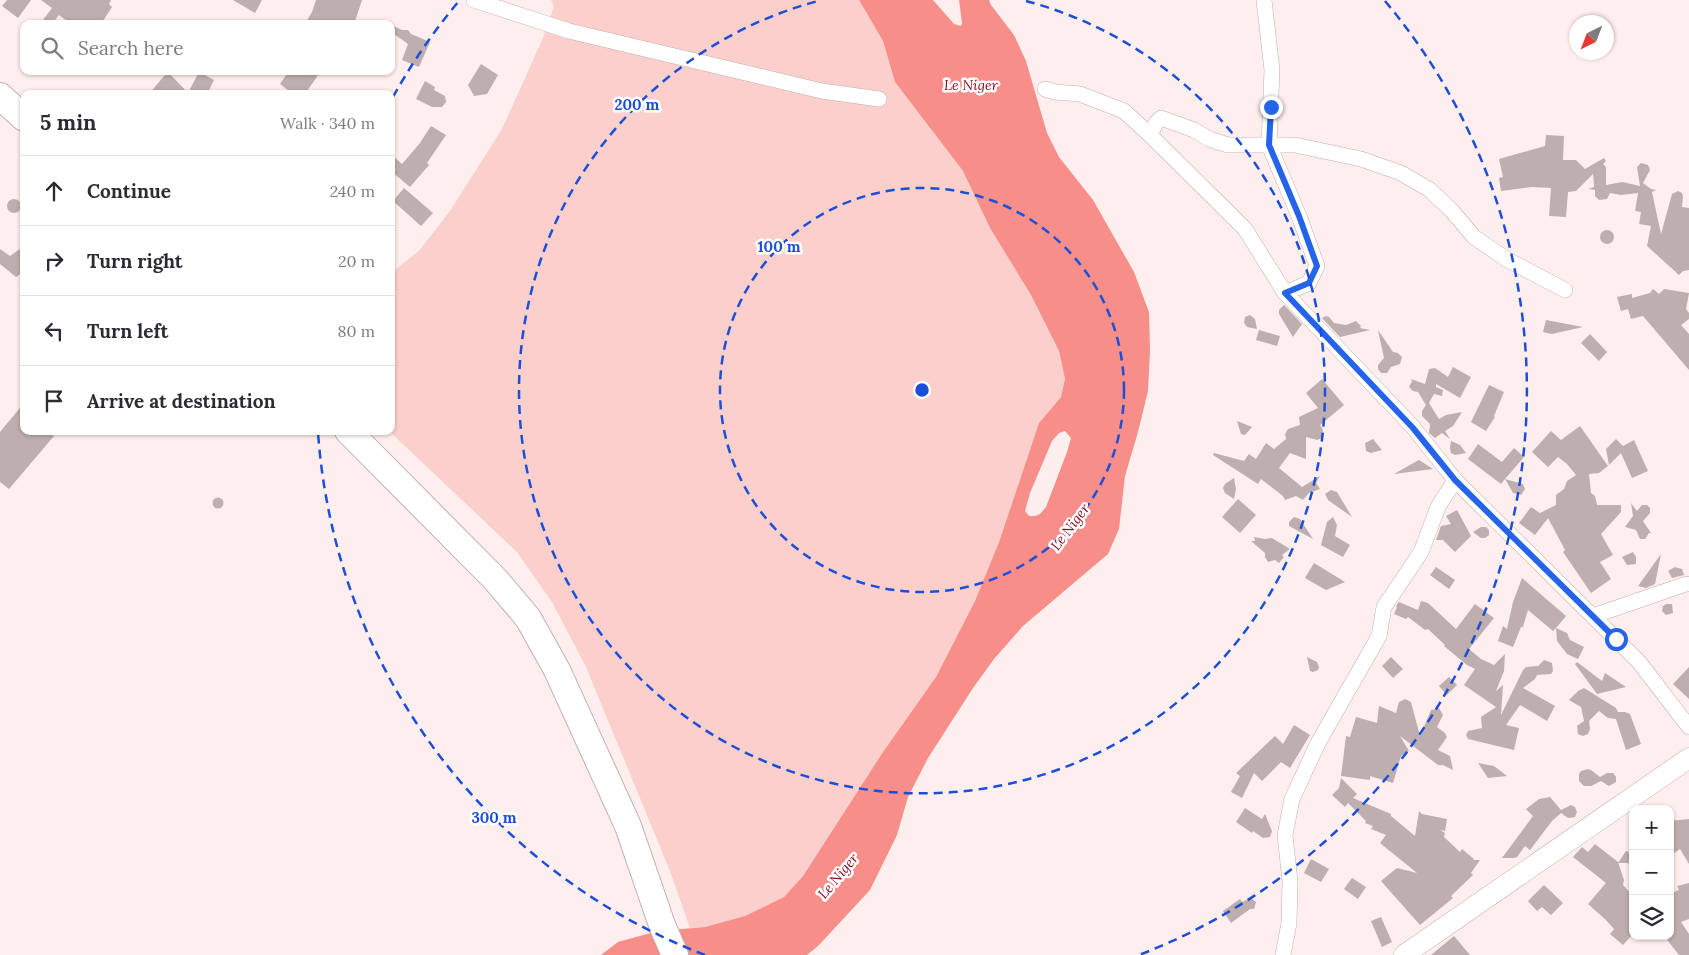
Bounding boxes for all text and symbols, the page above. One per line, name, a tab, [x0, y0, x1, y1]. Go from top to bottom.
north arrow	[1569, 15, 1614, 60]
search box	[20, 20, 395, 75]
icon: search	[38, 34, 66, 62]
text: Search here	[78, 36, 184, 60]
water label: Le Niger	[944, 76, 999, 94]
text: 200 m	[615, 95, 660, 114]
route end	[1260, 96, 1283, 119]
text: 5 min	[40, 109, 96, 136]
text: Walk · 340 m	[280, 113, 375, 133]
icon: ahead	[40, 177, 68, 205]
text: Continue	[87, 179, 171, 203]
text: 240 m	[330, 181, 375, 201]
text: 100 m	[758, 237, 801, 256]
icon: right	[40, 247, 68, 275]
text: Turn right	[87, 249, 183, 273]
text: 20 m	[338, 251, 375, 271]
icon: left	[40, 317, 68, 345]
text: Turn left	[87, 319, 168, 343]
text: 80 m	[338, 321, 375, 341]
centre of rings	[913, 381, 931, 399]
icon: arrive	[40, 387, 68, 415]
text: Arrive at destination	[87, 389, 276, 413]
water label: Le Niger	[1047, 500, 1094, 554]
route start	[1605, 628, 1628, 651]
map controls	[1629, 805, 1674, 940]
button: +	[1629, 805, 1674, 850]
text: 300 m	[471, 808, 517, 827]
water label: Le Niger	[814, 849, 863, 902]
button: −	[1629, 850, 1674, 895]
button: layers	[1629, 895, 1674, 940]

